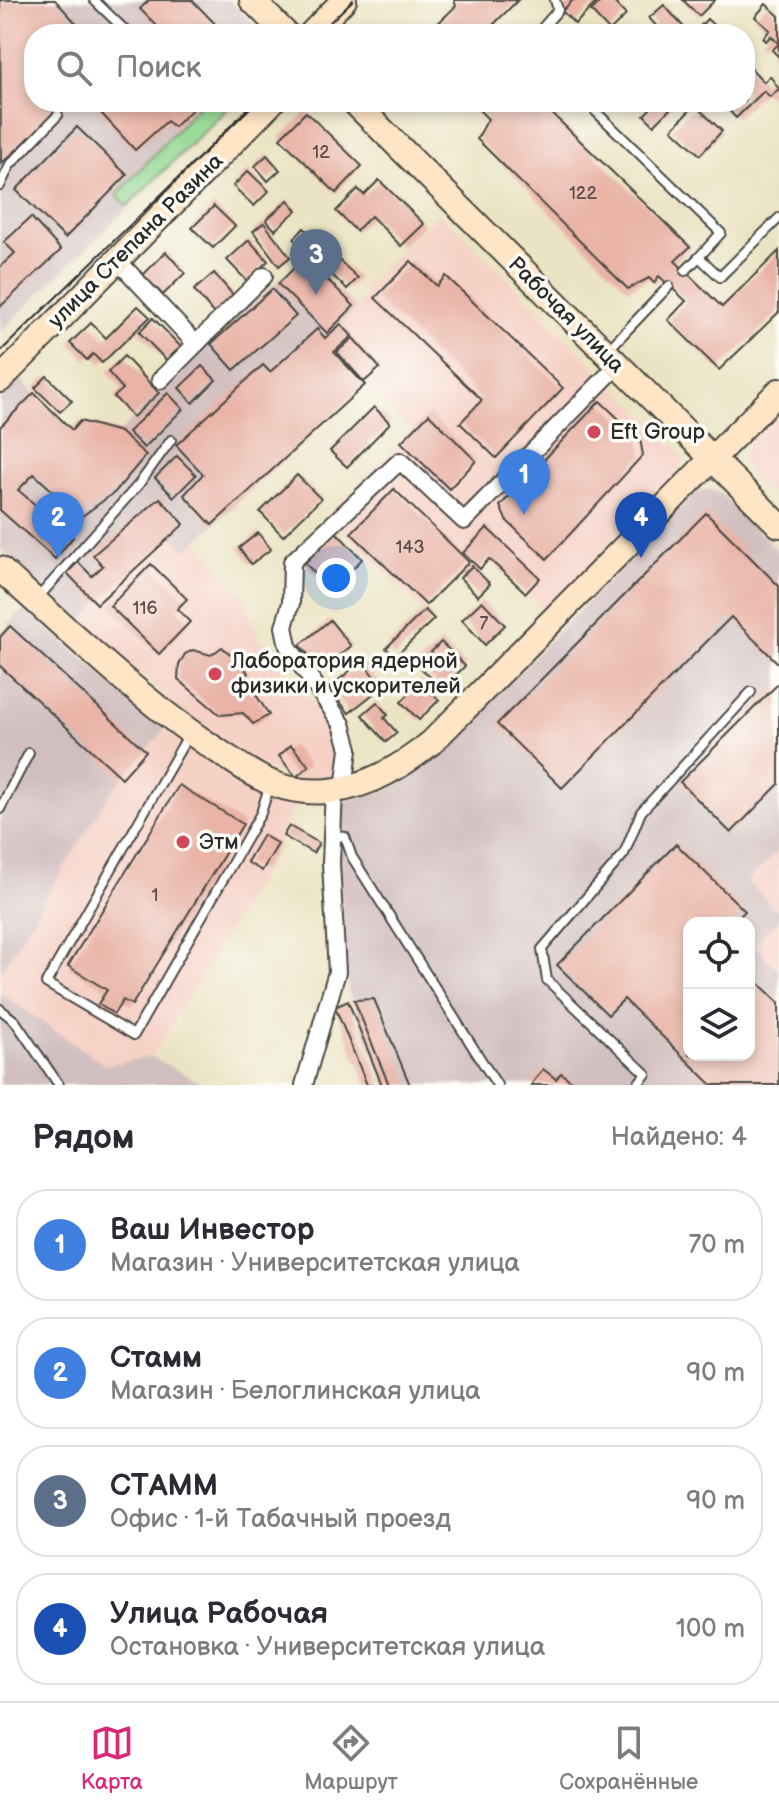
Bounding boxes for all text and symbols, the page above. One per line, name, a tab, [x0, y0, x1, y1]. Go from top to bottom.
search box	[24, 24, 755, 112]
icon: search	[52, 46, 96, 90]
text: Поиск	[116, 50, 202, 86]
house number: 12	[312, 142, 330, 163]
street label: улица Степана Разина	[43, 148, 229, 334]
house number: 122	[569, 183, 597, 204]
pin: 3	[290, 229, 342, 295]
street label: Рабочая улица	[502, 251, 630, 379]
place label: Eft Group	[610, 419, 705, 446]
marker: Eft Group	[585, 423, 603, 441]
pin: 1	[498, 449, 550, 515]
pin: 2	[32, 492, 84, 558]
pin: 4	[615, 492, 667, 558]
house number: 143	[395, 537, 425, 558]
your location	[316, 558, 356, 598]
house number: 116	[133, 598, 157, 619]
house number: 7	[480, 613, 489, 634]
place label: Лаборатория ядерной физики и ускорителей	[230, 648, 461, 700]
marker: Лаборатория ядерной физики и ускорителей	[206, 665, 224, 683]
place label: Этм	[199, 829, 239, 856]
marker: Этм	[174, 833, 192, 851]
house number: 1	[152, 885, 158, 906]
map controls	[683, 917, 755, 1061]
button: locate	[683, 917, 755, 989]
button: layers	[683, 989, 755, 1061]
text: Рядом	[32, 1117, 134, 1158]
text: Найдено: 4	[611, 1122, 747, 1153]
text: Ваш Инвестор	[110, 1212, 314, 1248]
text: 1	[55, 1230, 65, 1261]
text: 70 m	[688, 1230, 745, 1261]
text: Магазин · Университетская улица	[110, 1248, 520, 1279]
text: Стамм	[110, 1340, 202, 1376]
text: 2	[52, 1358, 68, 1389]
text: 90 m	[686, 1358, 745, 1389]
text: Магазин · Белоглинская улица	[110, 1376, 481, 1407]
text: СТАММ	[110, 1468, 218, 1504]
text: 3	[52, 1486, 68, 1517]
text: 90 m	[686, 1486, 745, 1517]
text: Офис · 1-й Табачный проезд	[110, 1504, 451, 1535]
text: Улица Рабочая	[110, 1596, 328, 1632]
text: 4	[52, 1614, 68, 1645]
text: 100 m	[676, 1614, 745, 1645]
text: Остановка · Университетская улица	[110, 1632, 545, 1663]
tab: Карта	[81, 1721, 143, 1796]
tab: Маршрут	[304, 1721, 398, 1796]
tab: Сохранённые	[559, 1721, 698, 1796]

